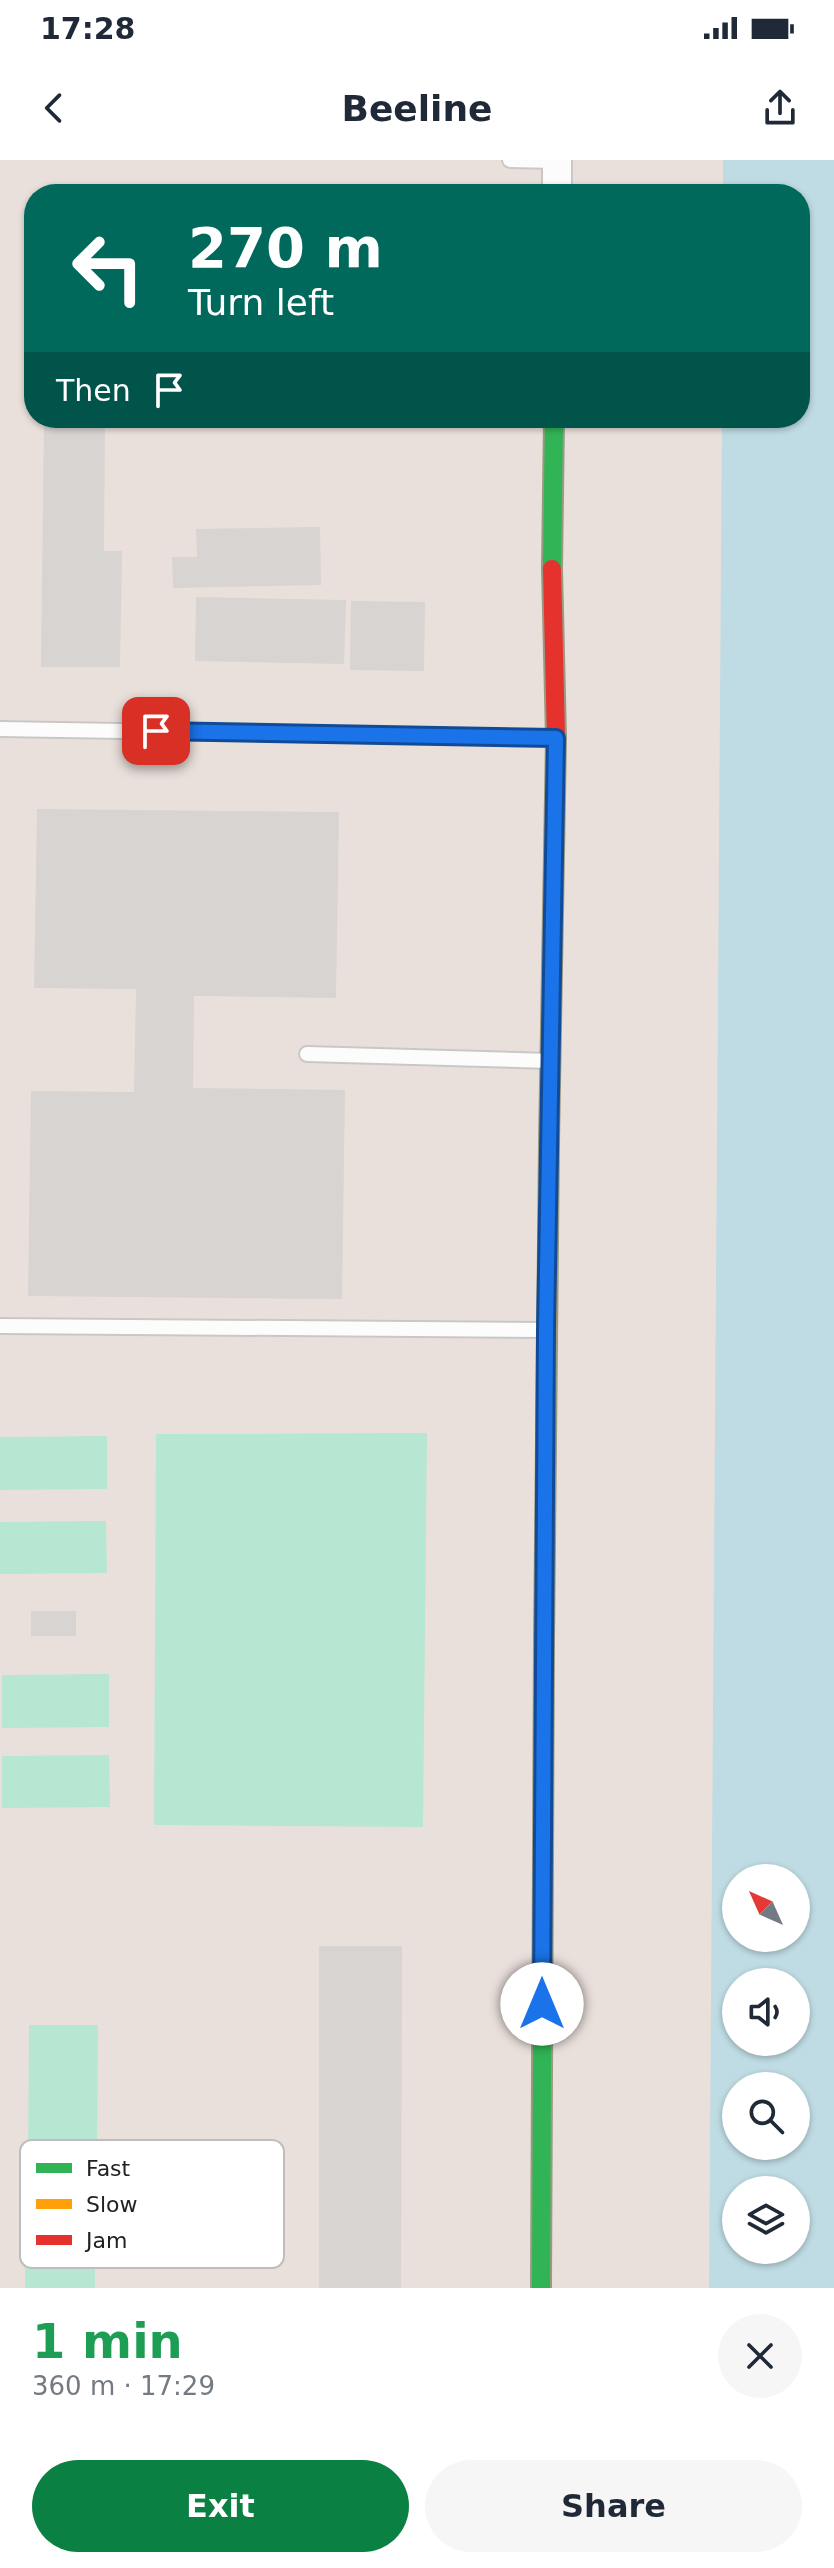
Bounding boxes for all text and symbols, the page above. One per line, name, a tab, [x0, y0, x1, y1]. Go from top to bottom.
text: 17:28	[40, 11, 136, 46]
icon: back	[32, 86, 76, 130]
icon: share	[758, 86, 802, 130]
text: Beeline	[342, 88, 493, 129]
text: 270 m	[188, 215, 383, 280]
icon: left	[56, 216, 160, 320]
text: Turn left	[188, 282, 334, 323]
icon: arrive	[147, 368, 191, 412]
text: Then	[56, 373, 131, 408]
pin	[122, 697, 190, 765]
icon: arrive	[134, 709, 178, 753]
north arrow	[722, 1864, 810, 1952]
map controls	[722, 1864, 810, 2264]
position arrow	[500, 1962, 584, 2046]
button: sound	[722, 1968, 810, 2056]
button: search	[722, 2072, 810, 2160]
legend	[20, 2140, 284, 2268]
text: Fast	[86, 2156, 131, 2181]
button: layers	[722, 2176, 810, 2264]
text: Slow	[86, 2192, 138, 2217]
text: Jam	[84, 2228, 127, 2253]
text: 1 min	[32, 2313, 183, 2369]
button: close	[718, 2314, 802, 2398]
text: 360 m · 17:29	[32, 2371, 215, 2401]
button: Exit	[32, 2460, 409, 2552]
button: Share	[425, 2460, 802, 2552]

